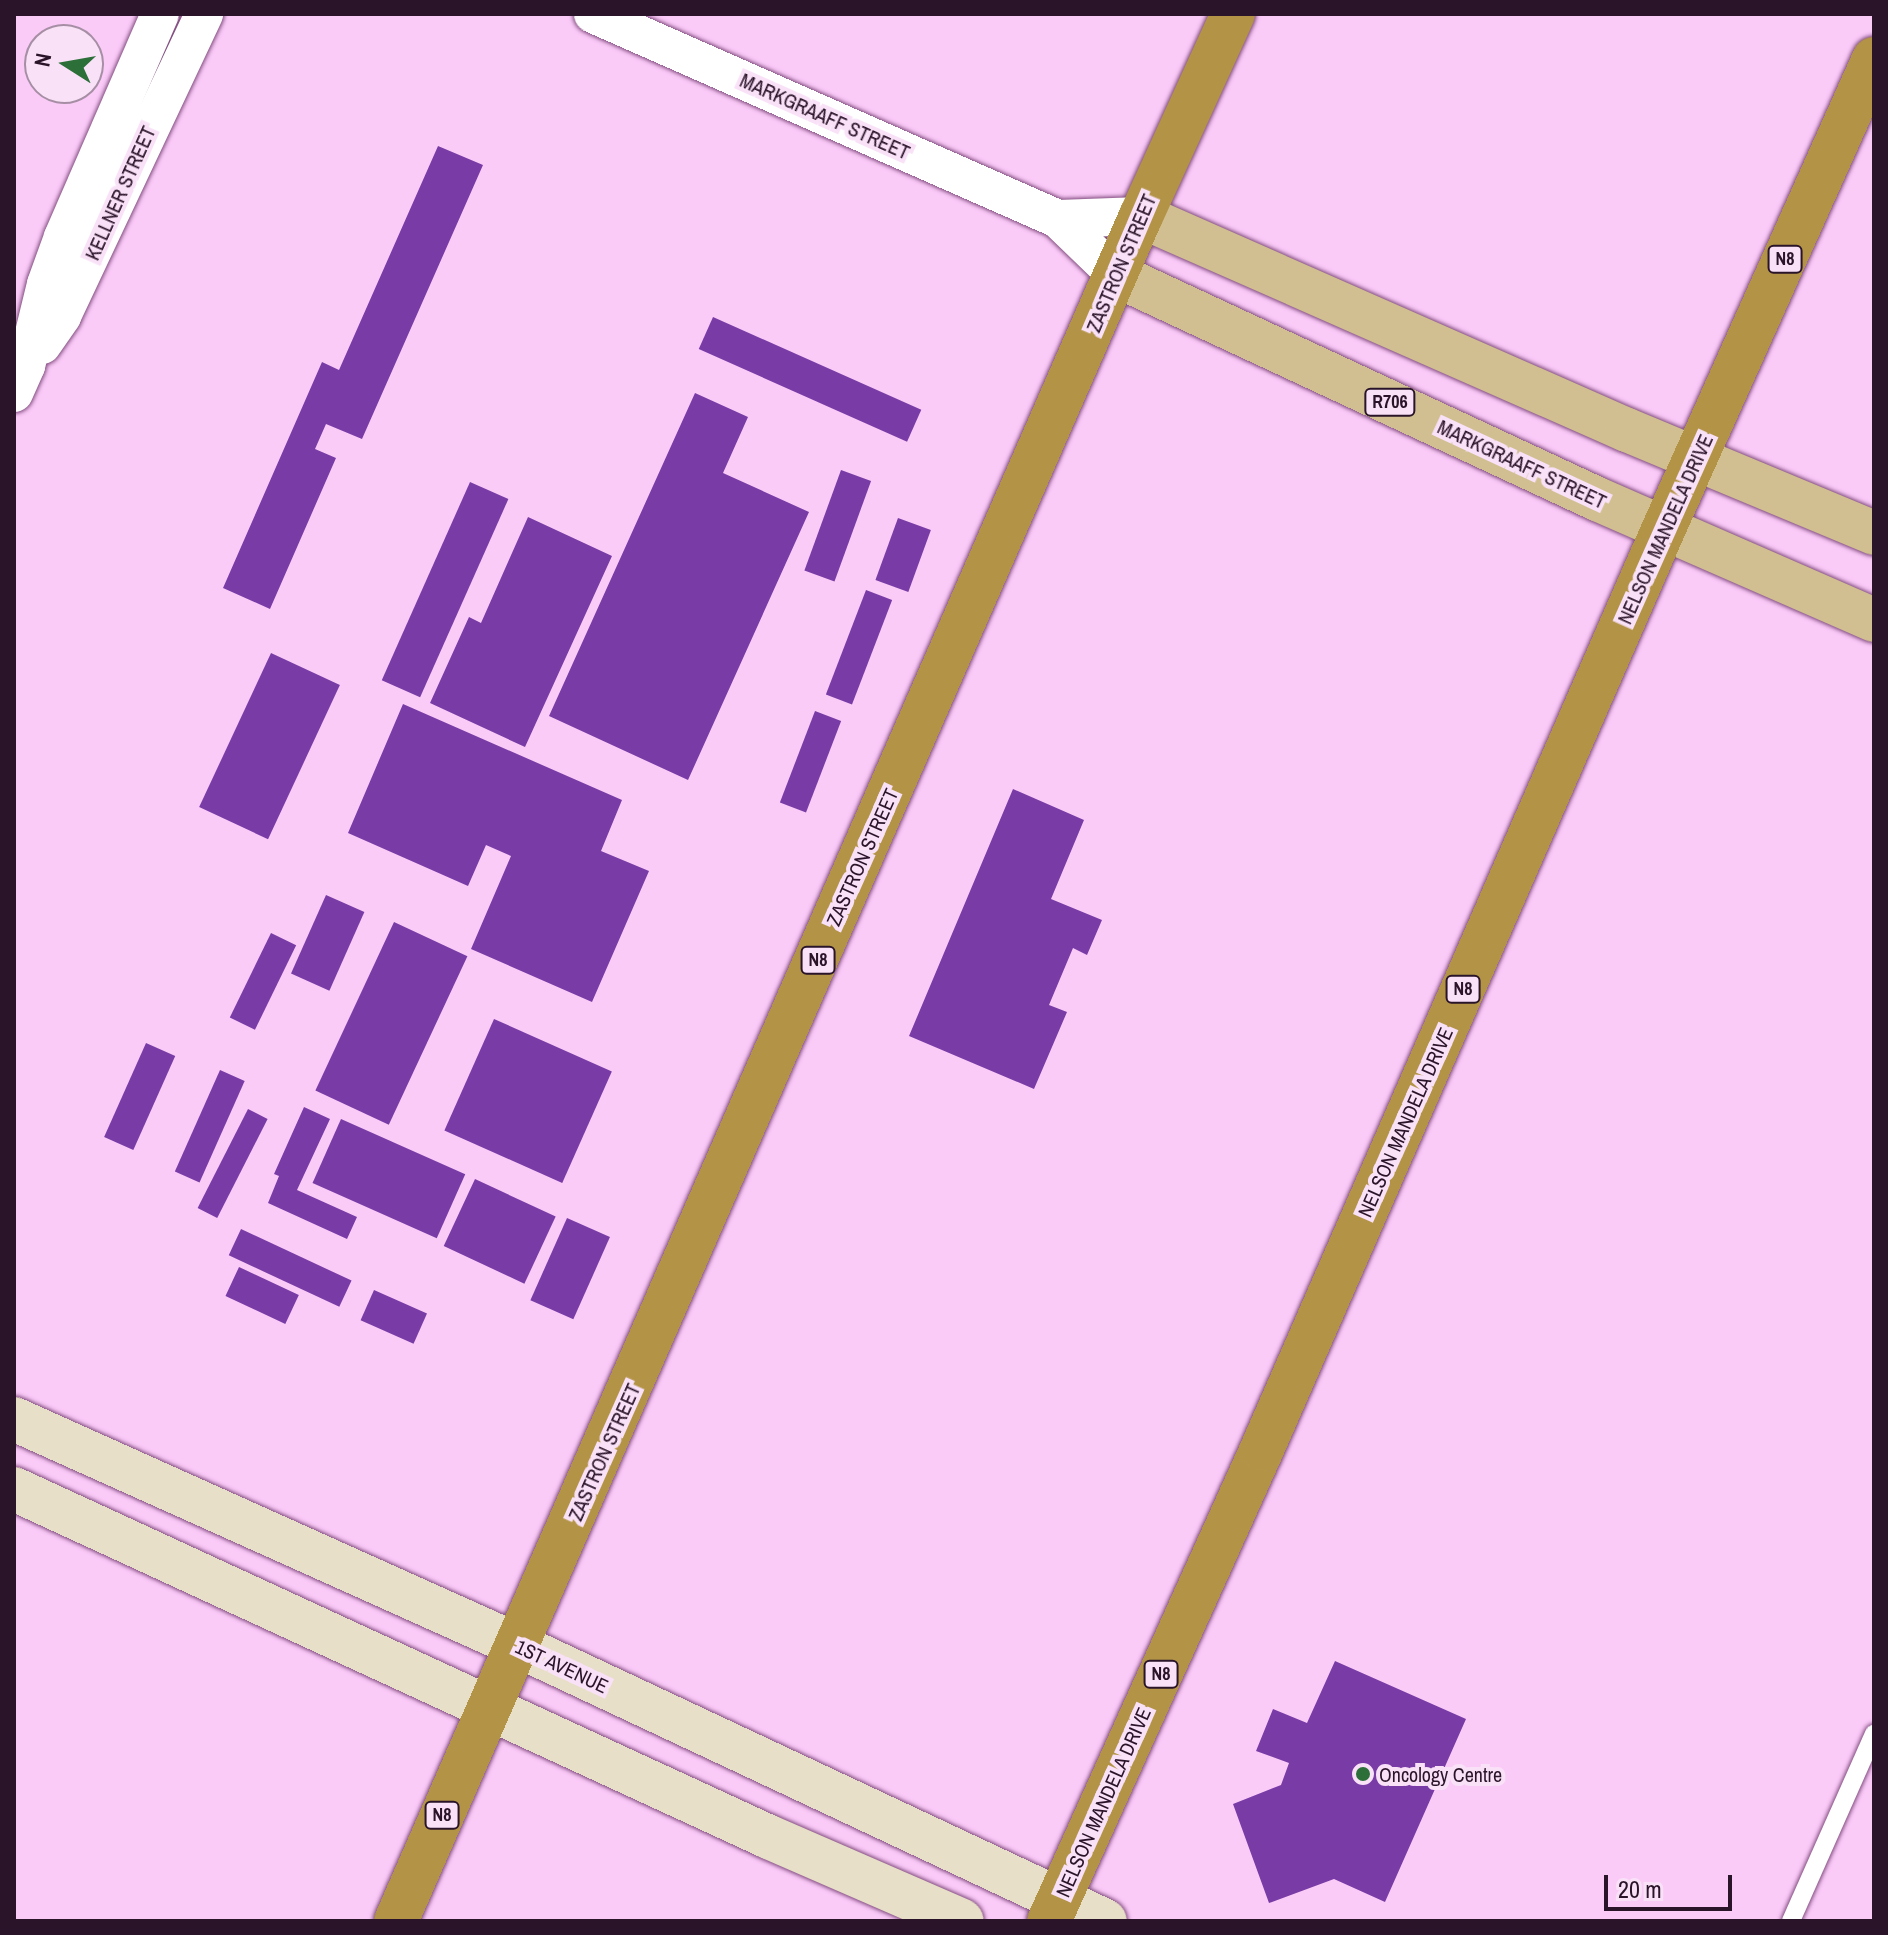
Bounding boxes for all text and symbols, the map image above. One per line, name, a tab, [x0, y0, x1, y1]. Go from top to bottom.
north arrow	[24, 24, 104, 104]
text: N	[26, 51, 58, 69]
street label: MARKGRAAFF STREET	[736, 68, 914, 164]
street label: KELLNER STREET	[80, 122, 160, 264]
street label: ZASTRON STREET	[1081, 190, 1161, 336]
road number: N8	[1767, 245, 1803, 273]
road number: R706	[1364, 388, 1416, 416]
street label: MARKGRAAFF STREET	[1434, 414, 1610, 514]
street label: NELSON MANDELA DRIVE	[1612, 430, 1718, 628]
street label: ZASTRON STREET	[821, 785, 903, 929]
road number: N8	[800, 946, 836, 974]
road number: N8	[1445, 975, 1481, 1003]
street label: NELSON MANDELA DRIVE	[1352, 1023, 1458, 1221]
street label: ZASTRON STREET	[563, 1380, 645, 1524]
street label: 1ST AVENUE	[511, 1634, 613, 1698]
road number: N8	[1143, 1660, 1179, 1688]
street label: NELSON MANDELA DRIVE	[1050, 1703, 1156, 1901]
place label: Oncology Centre	[1379, 1762, 1502, 1786]
marker: Oncology Centre	[1354, 1765, 1372, 1783]
road number: N8	[424, 1801, 460, 1829]
scale bar	[1608, 1859, 1736, 1909]
text: 20 m	[1618, 1873, 1662, 1905]

